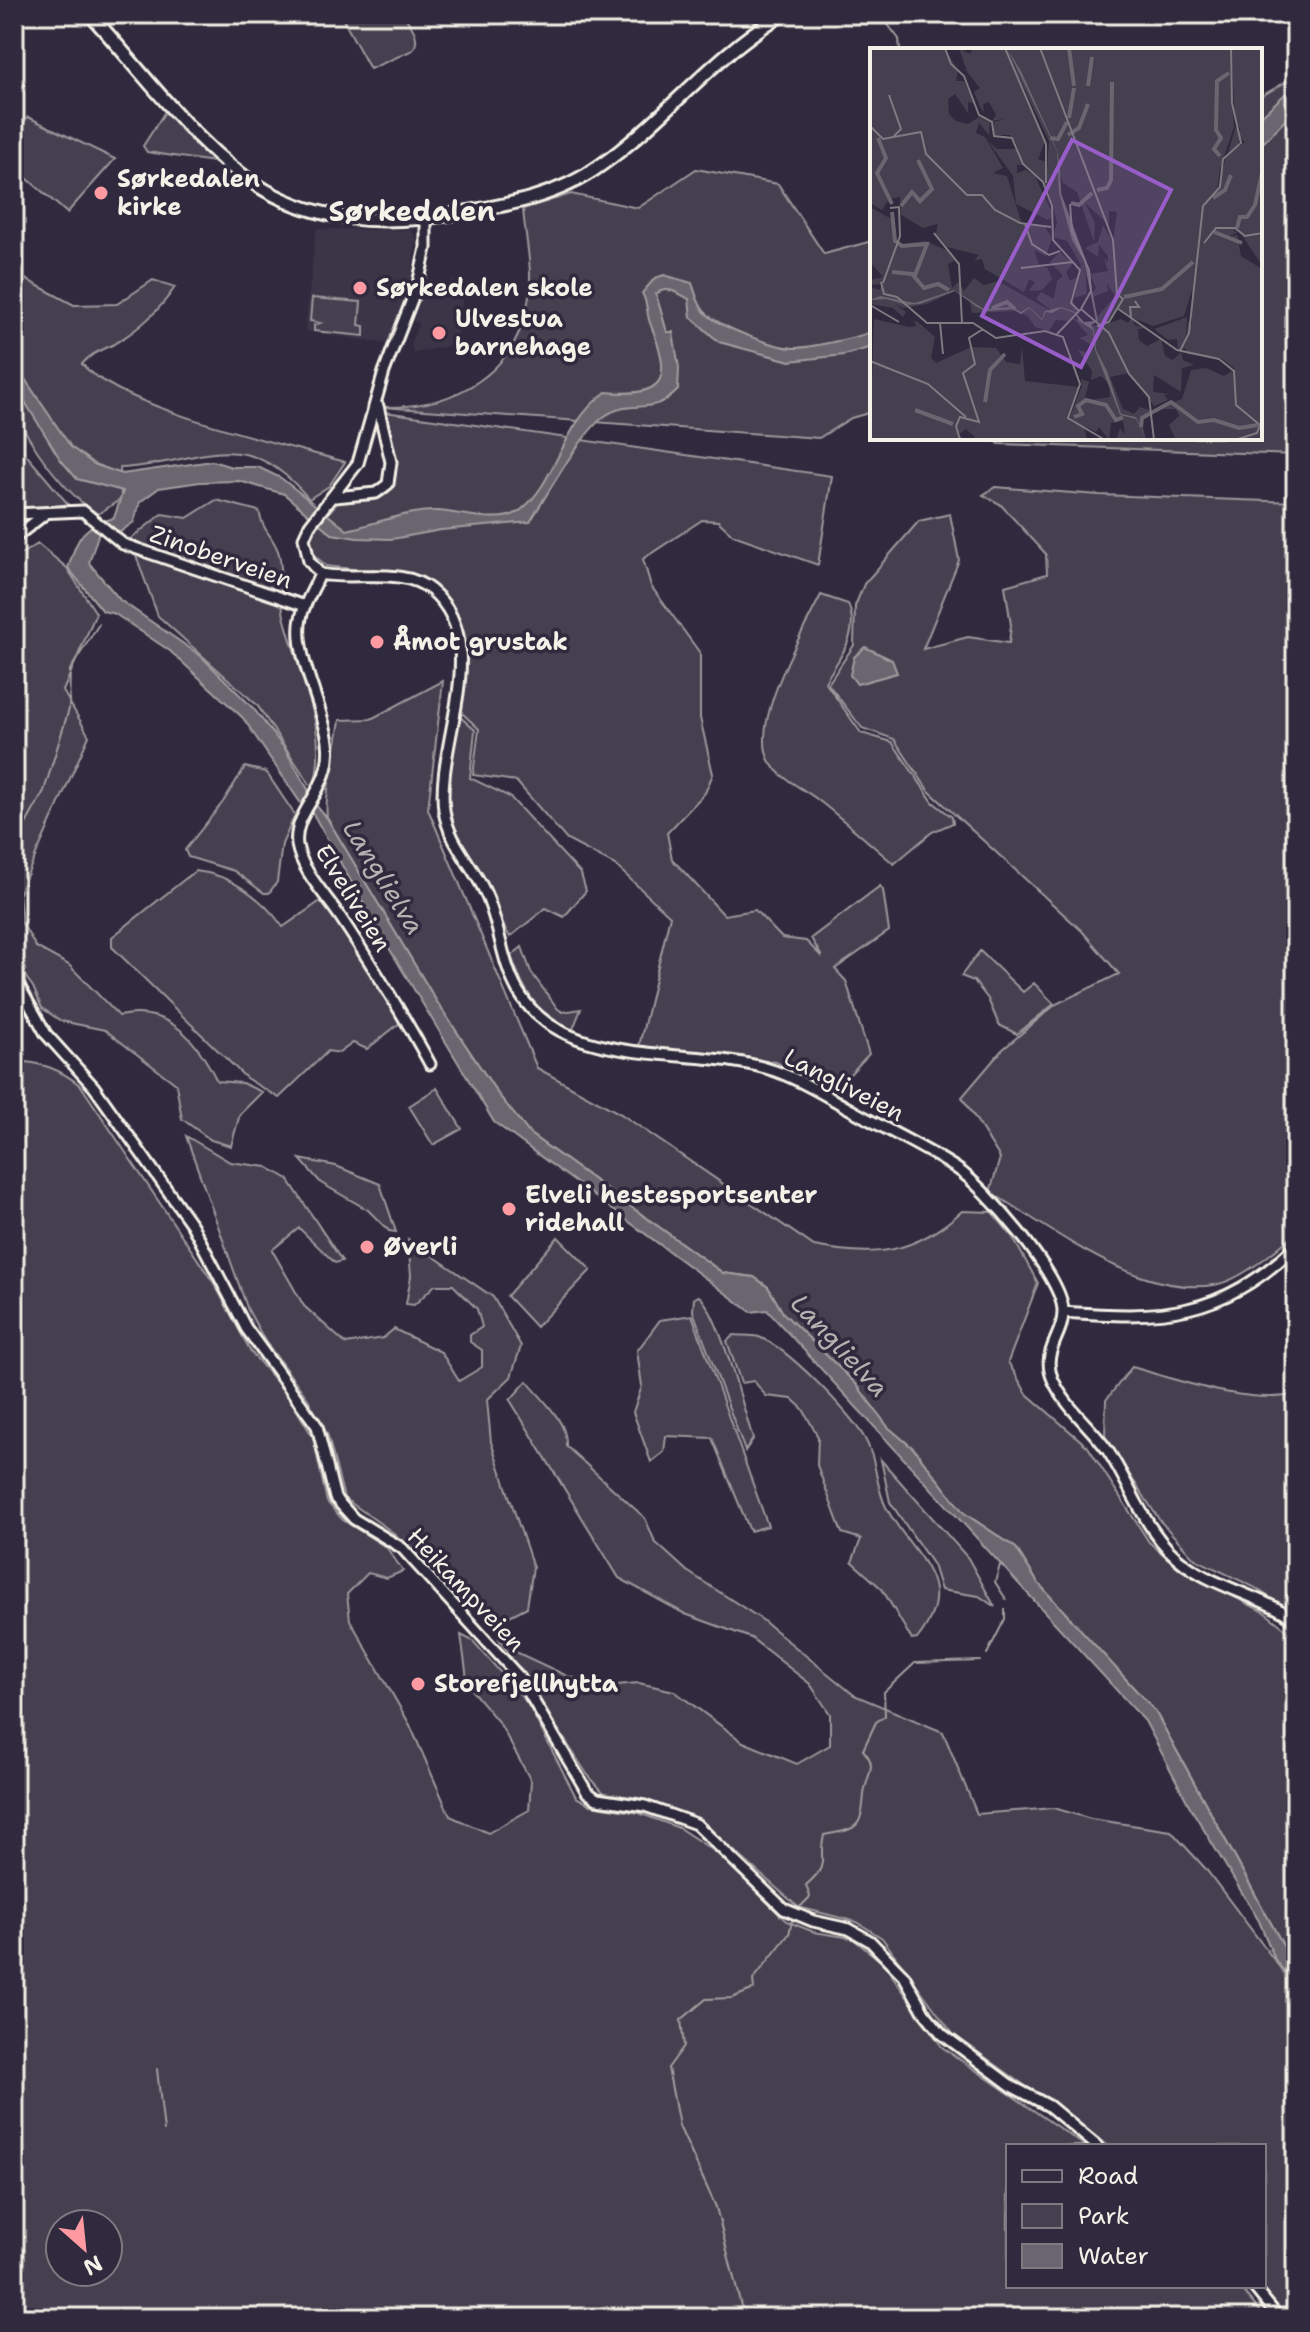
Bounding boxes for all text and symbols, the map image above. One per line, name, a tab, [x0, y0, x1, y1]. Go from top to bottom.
inset map	[870, 48, 1262, 440]
place label: Sørkedalen kirke	[117, 163, 260, 223]
marker: Sørkedalen kirke	[92, 184, 110, 202]
district label: Sørkedalen	[329, 192, 495, 230]
place label: Sørkedalen skole	[376, 272, 593, 304]
marker: Sørkedalen skole	[351, 279, 369, 297]
place label: Ulvestua barnehage	[455, 303, 591, 363]
marker: Ulvestua barnehage	[430, 324, 448, 342]
street label: Zinoberveien	[146, 518, 296, 596]
place label: Åmot grustak	[393, 625, 568, 658]
marker: Åmot grustak	[368, 633, 386, 651]
water label: Langlielva	[335, 813, 433, 941]
street label: Elveliveien	[307, 838, 399, 958]
street label: Langliveien	[778, 1041, 910, 1129]
place label: Elveli hestesportsenter ridehall	[525, 1179, 817, 1239]
marker: Elveli hestesportsenter ridehall	[500, 1200, 518, 1218]
place label: Øverli	[383, 1231, 458, 1263]
marker: Øverli	[358, 1238, 376, 1256]
water label: Langlielva	[783, 1286, 897, 1404]
street label: Heikampveien	[400, 1521, 532, 1659]
place label: Storefjellhytta	[434, 1668, 619, 1700]
marker: Storefjellhytta	[409, 1675, 427, 1693]
legend	[1006, 2144, 1266, 2288]
text: Road	[1078, 2160, 1138, 2192]
text: Park	[1078, 2200, 1130, 2232]
north arrow	[44, 2208, 124, 2288]
text: Water	[1078, 2240, 1149, 2272]
text: N	[79, 2248, 107, 2282]

